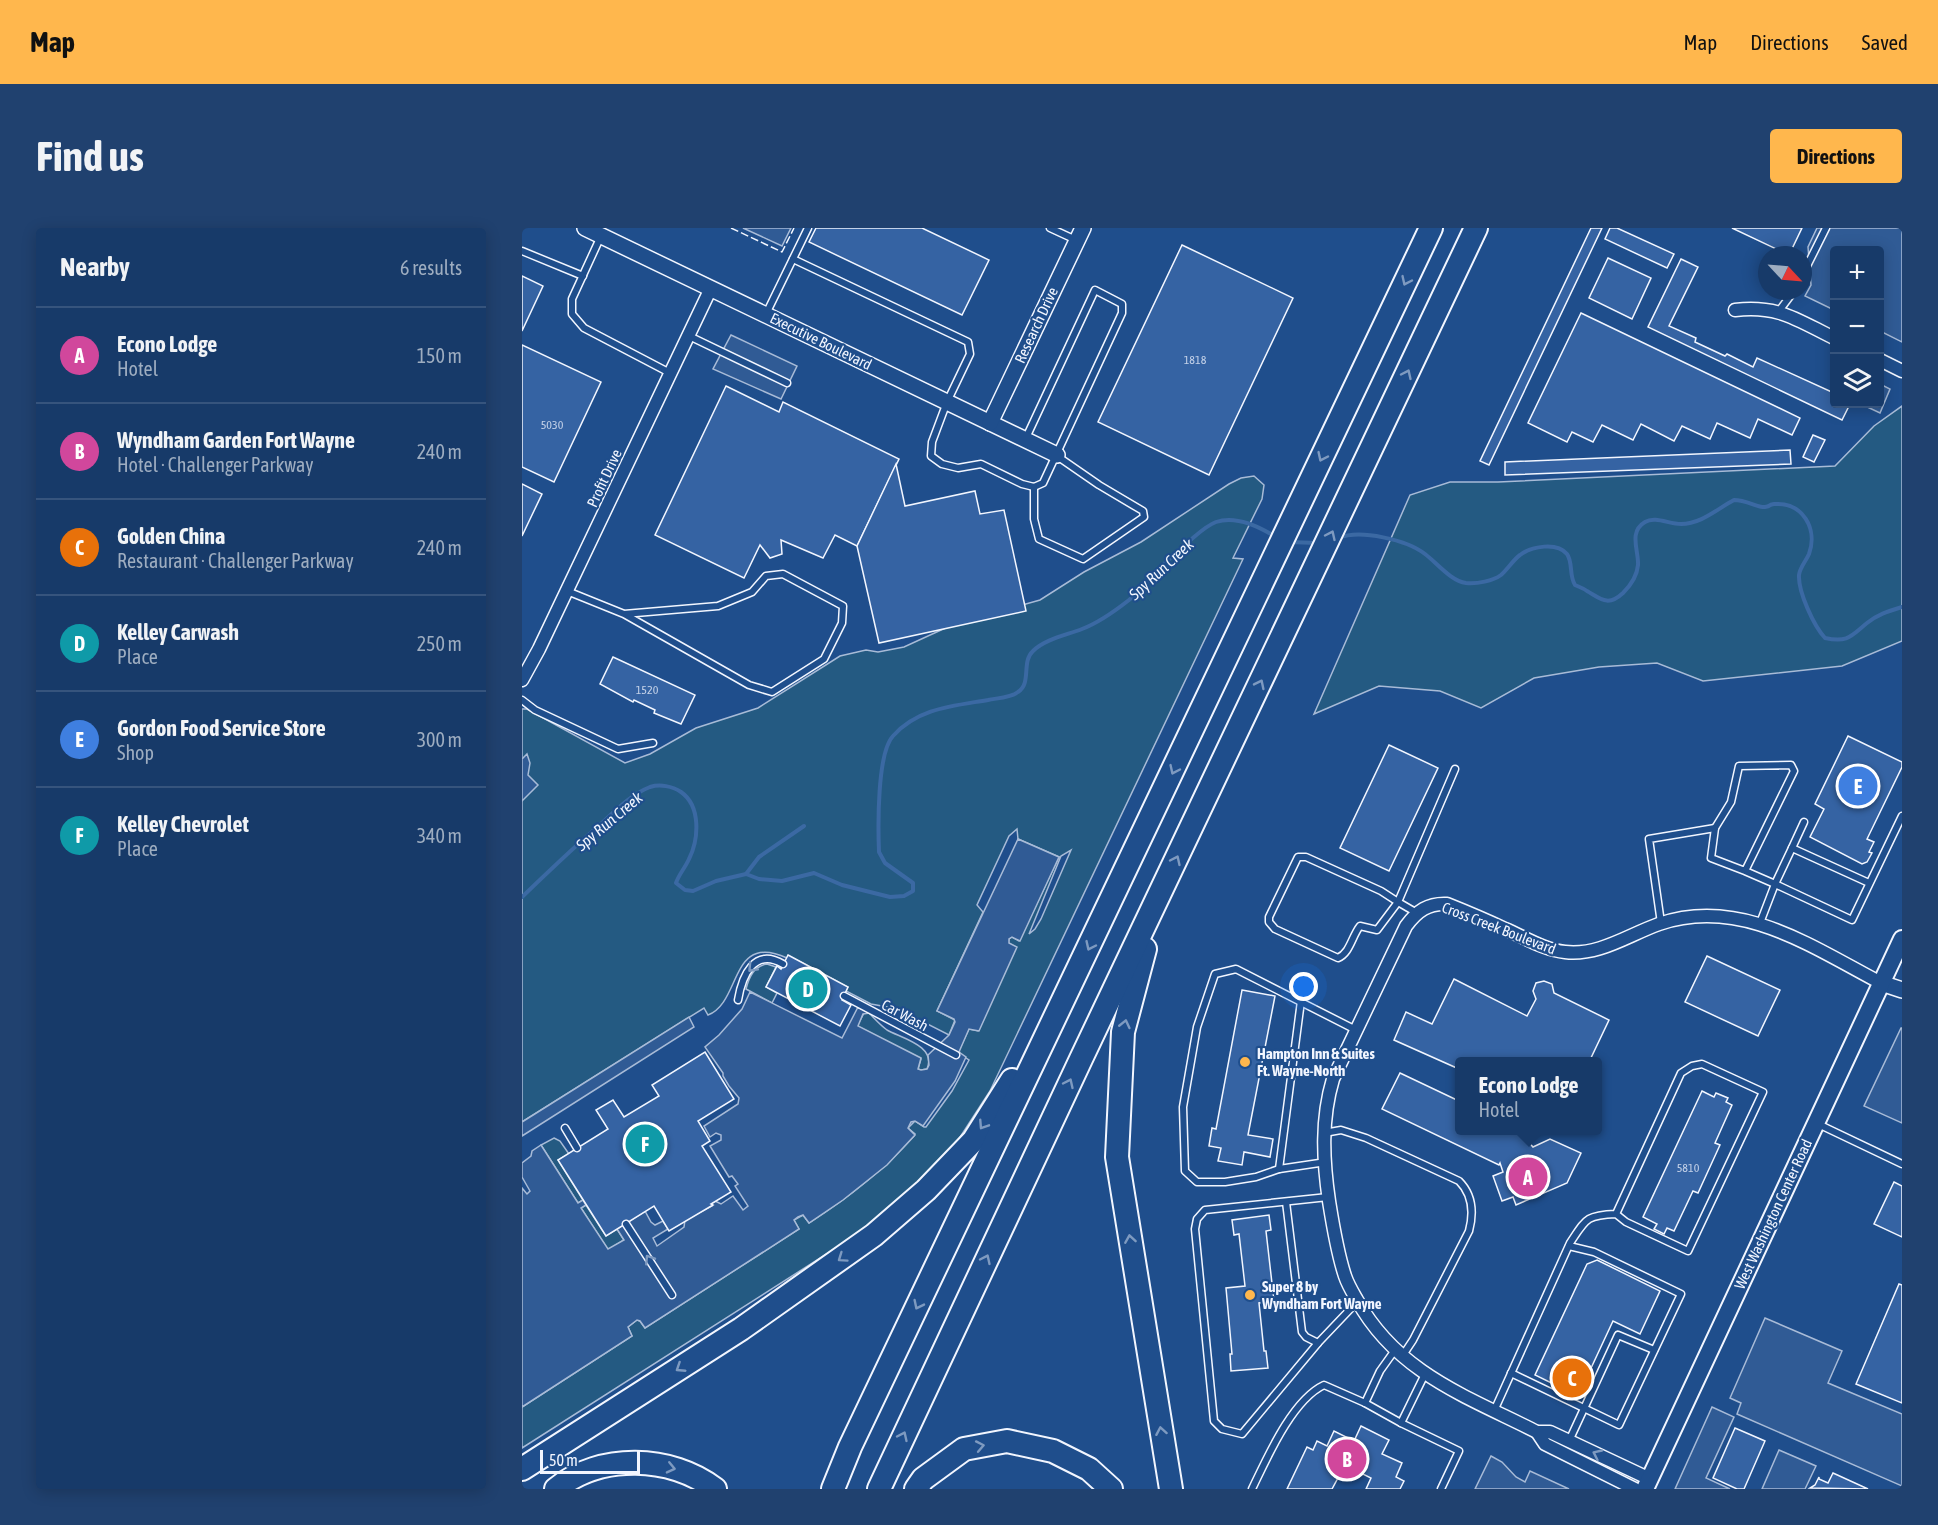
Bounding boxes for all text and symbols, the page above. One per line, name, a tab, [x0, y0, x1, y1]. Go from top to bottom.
text: Map	[30, 26, 75, 58]
text: Map	[1683, 30, 1717, 54]
text: Directions	[1750, 30, 1829, 54]
text: Saved	[1862, 30, 1908, 54]
button: Directions	[1770, 129, 1902, 183]
text: Find us	[36, 132, 144, 180]
north arrow	[1758, 246, 1812, 300]
map controls	[1830, 246, 1884, 408]
button: +	[1830, 246, 1884, 300]
text: Nearby	[60, 252, 130, 282]
text: 6 results	[400, 256, 462, 279]
one-way arrow	[1402, 274, 1413, 285]
street label: Research Drive	[1011, 284, 1061, 366]
button: −	[1830, 300, 1884, 354]
street label: Executive Boulevard	[767, 309, 875, 373]
text: Econo Lodge	[117, 331, 217, 357]
text: A	[75, 344, 84, 367]
text: 150 m	[417, 344, 462, 367]
house number: 1818	[1184, 353, 1207, 367]
button: layers	[1830, 354, 1884, 408]
text: Hotel	[117, 357, 158, 380]
one-way arrow	[1400, 369, 1412, 380]
house number: 5030	[541, 418, 564, 432]
text: Wyndham Garden Fort Wayne	[117, 427, 355, 453]
text: B	[75, 440, 84, 463]
text: 240 m	[417, 440, 462, 463]
street label: Profit Drive	[583, 446, 625, 510]
one-way arrow	[1318, 450, 1330, 461]
text: Hotel · Challenger Parkway	[117, 453, 314, 476]
text: Golden China	[117, 523, 225, 549]
one-way arrow	[1323, 531, 1335, 542]
water label: Spy Run Creek	[1124, 534, 1198, 605]
text: C	[75, 536, 84, 559]
text: 240 m	[417, 536, 462, 559]
text: Restaurant · Challenger Parkway	[117, 549, 354, 572]
text: Kelley Carwash	[117, 619, 239, 645]
text: D	[74, 632, 85, 655]
text: 250 m	[417, 632, 462, 655]
text: Place	[117, 645, 158, 668]
one-way arrow	[1252, 679, 1264, 690]
house number: 1520	[636, 683, 659, 697]
text: Gordon Food Service Store	[117, 715, 326, 741]
text: E	[75, 728, 84, 751]
text: 300 m	[417, 728, 462, 751]
text: Shop	[117, 741, 154, 764]
one-way arrow	[1169, 763, 1181, 774]
pin: E	[1838, 764, 1878, 808]
water label: Spy Run Creek	[571, 787, 647, 855]
text: Kelley Chevrolet	[117, 811, 249, 837]
text: F	[75, 824, 84, 847]
text: 340 m	[417, 824, 462, 847]
text: Place	[117, 837, 158, 860]
one-way arrow	[1168, 855, 1180, 866]
street label: Cross Creek Boulevard	[1440, 898, 1558, 958]
one-way arrow	[1085, 939, 1097, 950]
one-way arrow	[748, 961, 759, 971]
pin: D	[788, 966, 828, 1011]
your location	[1289, 972, 1318, 1001]
street label: Car Wash	[879, 996, 931, 1034]
one-way arrow	[1118, 1019, 1131, 1029]
place label: Hampton Inn & Suites Ft. Wayne-North	[1257, 1045, 1375, 1079]
marker: Hampton Inn & Suites Ft. Wayne-North	[1238, 1055, 1252, 1069]
popup	[1455, 1057, 1602, 1135]
text: Econo Lodge	[1478, 1072, 1579, 1098]
one-way arrow	[1062, 1078, 1074, 1089]
text: Hotel	[1478, 1098, 1519, 1121]
one-way arrow	[979, 1119, 990, 1130]
pin: F	[626, 1122, 664, 1166]
street label: West Washington Center Road	[1731, 1136, 1815, 1292]
pin: A	[1508, 1154, 1548, 1200]
house number: 5810	[1677, 1161, 1700, 1175]
one-way arrow	[1125, 1234, 1137, 1243]
one-way arrow	[837, 1251, 848, 1262]
one-way arrow	[645, 1255, 656, 1266]
one-way arrow	[979, 1255, 991, 1266]
place label: Super 8 by Wyndham Fort Wayne	[1261, 1278, 1382, 1312]
marker: Super 8 by Wyndham Fort Wayne	[1243, 1288, 1257, 1302]
one-way arrow	[914, 1299, 925, 1310]
pin: C	[1552, 1356, 1592, 1400]
one-way arrow	[676, 1361, 687, 1372]
one-way arrow	[1155, 1427, 1167, 1436]
one-way arrow	[895, 1431, 907, 1442]
pin: B	[1328, 1436, 1366, 1482]
one-way arrow	[975, 1440, 985, 1453]
scale bar	[540, 1447, 640, 1474]
one-way arrow	[1592, 1450, 1603, 1462]
text: 50 m	[549, 1451, 578, 1469]
one-way arrow	[666, 1461, 676, 1474]

